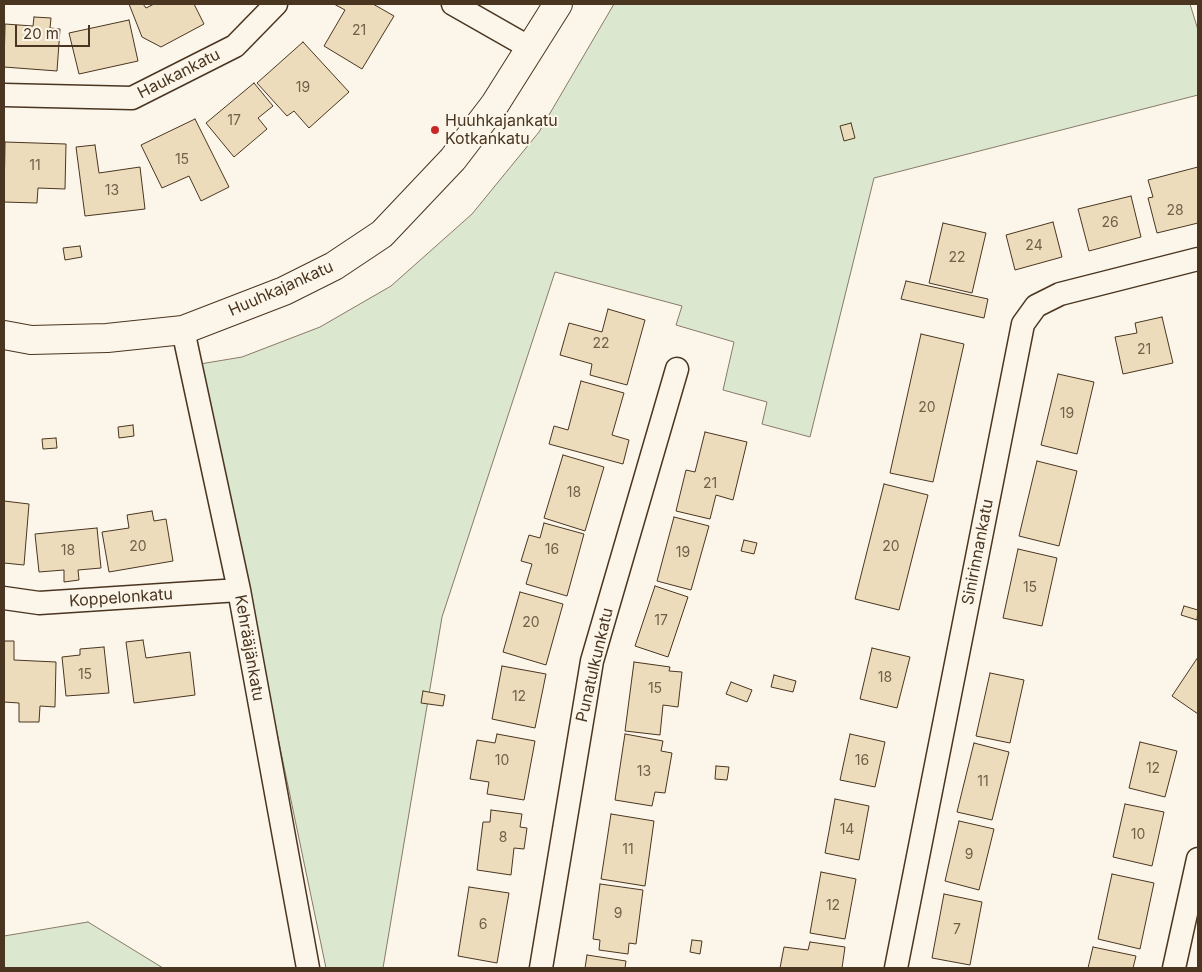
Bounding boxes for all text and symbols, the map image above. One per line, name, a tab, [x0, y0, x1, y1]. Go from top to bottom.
scale bar	[18, 15, 92, 47]
house number: 21	[352, 23, 366, 39]
text: 20 m	[23, 24, 59, 43]
street label: Haukankatu	[135, 45, 223, 103]
house number: 19	[296, 80, 310, 96]
place label: Huuhkajankatu Kotkankatu	[445, 111, 558, 149]
house number: 17	[227, 113, 241, 129]
marker: Huuhkajankatu Kotkankatu	[429, 124, 441, 136]
house number: 15	[175, 152, 189, 168]
house number: 11	[29, 158, 41, 174]
house number: 13	[105, 183, 119, 199]
house number: 28	[1166, 203, 1184, 219]
house number: 26	[1101, 215, 1119, 231]
house number: 24	[1025, 238, 1043, 254]
house number: 22	[948, 250, 966, 266]
street label: Huuhkajankatu	[226, 257, 336, 321]
house number: 22	[592, 336, 610, 352]
house number: 21	[1137, 342, 1151, 358]
house number: 20	[918, 400, 936, 416]
house number: 19	[1060, 406, 1074, 422]
house number: 21	[703, 476, 717, 492]
house number: 18	[567, 485, 581, 501]
street label: Sinirinnankatu	[958, 497, 998, 607]
house number: 20	[129, 539, 147, 555]
house number: 20	[882, 539, 900, 555]
house number: 16	[545, 542, 559, 558]
house number: 18	[61, 543, 75, 559]
house number: 19	[676, 545, 690, 561]
house number: 15	[1023, 580, 1037, 596]
street label: Koppelonkatu	[68, 585, 174, 611]
street label: Kehrääjänkatu	[230, 593, 268, 703]
street label: Punatulkunkatu	[573, 606, 617, 724]
house number: 17	[654, 613, 668, 629]
house number: 20	[522, 615, 540, 631]
house number: 15	[78, 667, 92, 683]
house number: 18	[878, 670, 892, 686]
house number: 15	[648, 681, 662, 697]
house number: 12	[512, 689, 526, 705]
house number: 10	[495, 753, 509, 769]
house number: 16	[855, 753, 869, 769]
house number: 12	[1146, 761, 1160, 777]
house number: 13	[637, 764, 651, 780]
house number: 11	[977, 774, 989, 790]
house number: 14	[840, 822, 854, 838]
house number: 10	[1131, 827, 1145, 843]
house number: 8	[499, 830, 507, 846]
house number: 11	[622, 842, 634, 858]
house number: 9	[965, 847, 973, 863]
house number: 12	[826, 898, 840, 914]
house number: 9	[614, 906, 622, 922]
house number: 6	[479, 917, 487, 933]
house number: 7	[953, 922, 961, 938]

